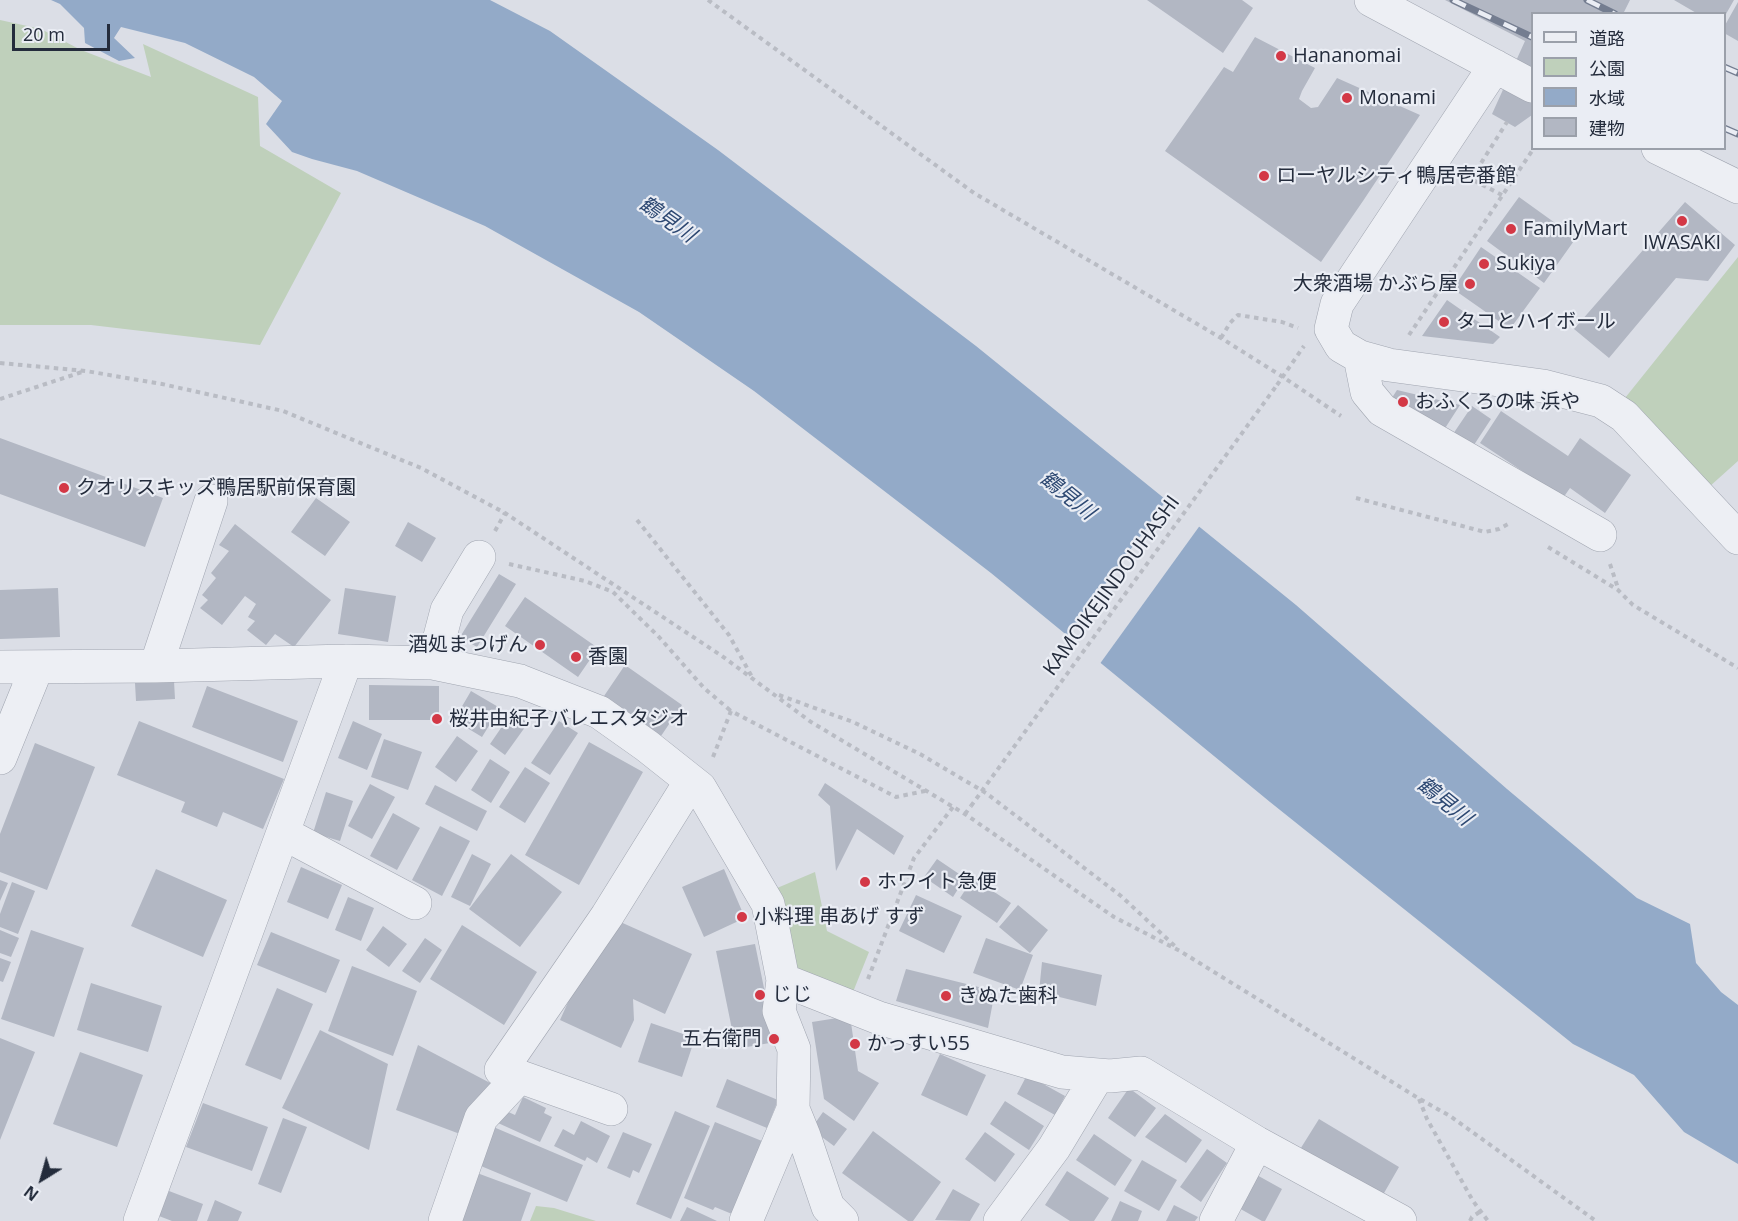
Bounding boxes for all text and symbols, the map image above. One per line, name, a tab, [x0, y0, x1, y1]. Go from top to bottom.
scale bar	[15, 12, 112, 50]
legend	[1531, 12, 1726, 150]
text: 20 m	[23, 22, 65, 46]
text: 道路	[1589, 26, 1625, 50]
place label: Hananomai	[1293, 44, 1401, 68]
marker: Hananomai	[1274, 49, 1288, 63]
text: 公園	[1589, 56, 1625, 80]
place label: Monami	[1359, 86, 1436, 110]
text: 水域	[1589, 86, 1625, 110]
marker: Monami	[1340, 91, 1354, 105]
text: 建物	[1589, 116, 1625, 140]
place label: ローヤルシティ鴨居壱番館	[1276, 164, 1516, 188]
marker: ローヤルシティ鴨居壱番館	[1257, 169, 1271, 183]
water label: 鶴見川	[634, 192, 700, 248]
marker: IWASAKI	[1675, 214, 1689, 228]
place label: FamilyMart	[1523, 217, 1627, 241]
marker: FamilyMart	[1504, 222, 1518, 236]
place label: IWASAKI	[1643, 231, 1721, 255]
place label: Sukiya	[1496, 252, 1556, 276]
marker: Sukiya	[1477, 257, 1491, 271]
place label: 大衆酒場 かぶら屋	[1293, 272, 1458, 296]
marker: 大衆酒場 かぶら屋	[1463, 277, 1477, 291]
place label: タコとハイボール	[1456, 310, 1616, 334]
marker: タコとハイボール	[1437, 315, 1451, 329]
place label: おふくろの味 浜や	[1415, 390, 1580, 414]
marker: おふくろの味 浜や	[1396, 395, 1410, 409]
water label: 鶴見川	[1035, 466, 1099, 526]
place label: クオリスキッズ鴨居駅前保育園	[76, 476, 356, 500]
marker: クオリスキッズ鴨居駅前保育園	[57, 481, 71, 495]
street label: KAMOIKEJINDOUHASHI	[1039, 491, 1185, 681]
place label: 酒処まつげん	[408, 633, 528, 657]
marker: 酒処まつげん	[533, 638, 547, 652]
place label: 香園	[588, 645, 628, 669]
marker: 香園	[569, 650, 583, 664]
place label: 桜井由紀子バレエスタジオ	[449, 707, 689, 731]
marker: 桜井由紀子バレエスタジオ	[430, 712, 444, 726]
water label: 鶴見川	[1412, 772, 1476, 832]
place label: ホワイト急便	[877, 870, 997, 894]
marker: ホワイト急便	[858, 875, 872, 889]
place label: 小料理 串あげ すず	[754, 905, 924, 929]
marker: 小料理 串あげ すず	[735, 910, 749, 924]
place label: じじ	[772, 983, 812, 1007]
place label: きぬた歯科	[958, 984, 1058, 1008]
marker: じじ	[753, 988, 767, 1002]
marker: きぬた歯科	[939, 989, 953, 1003]
place label: 五右衛門	[682, 1027, 762, 1051]
marker: 五右衛門	[767, 1032, 781, 1046]
place label: かっすい55	[867, 1032, 970, 1056]
marker: かっすい55	[848, 1037, 862, 1051]
north arrow	[12, 1149, 72, 1209]
text: N	[19, 1181, 43, 1206]

